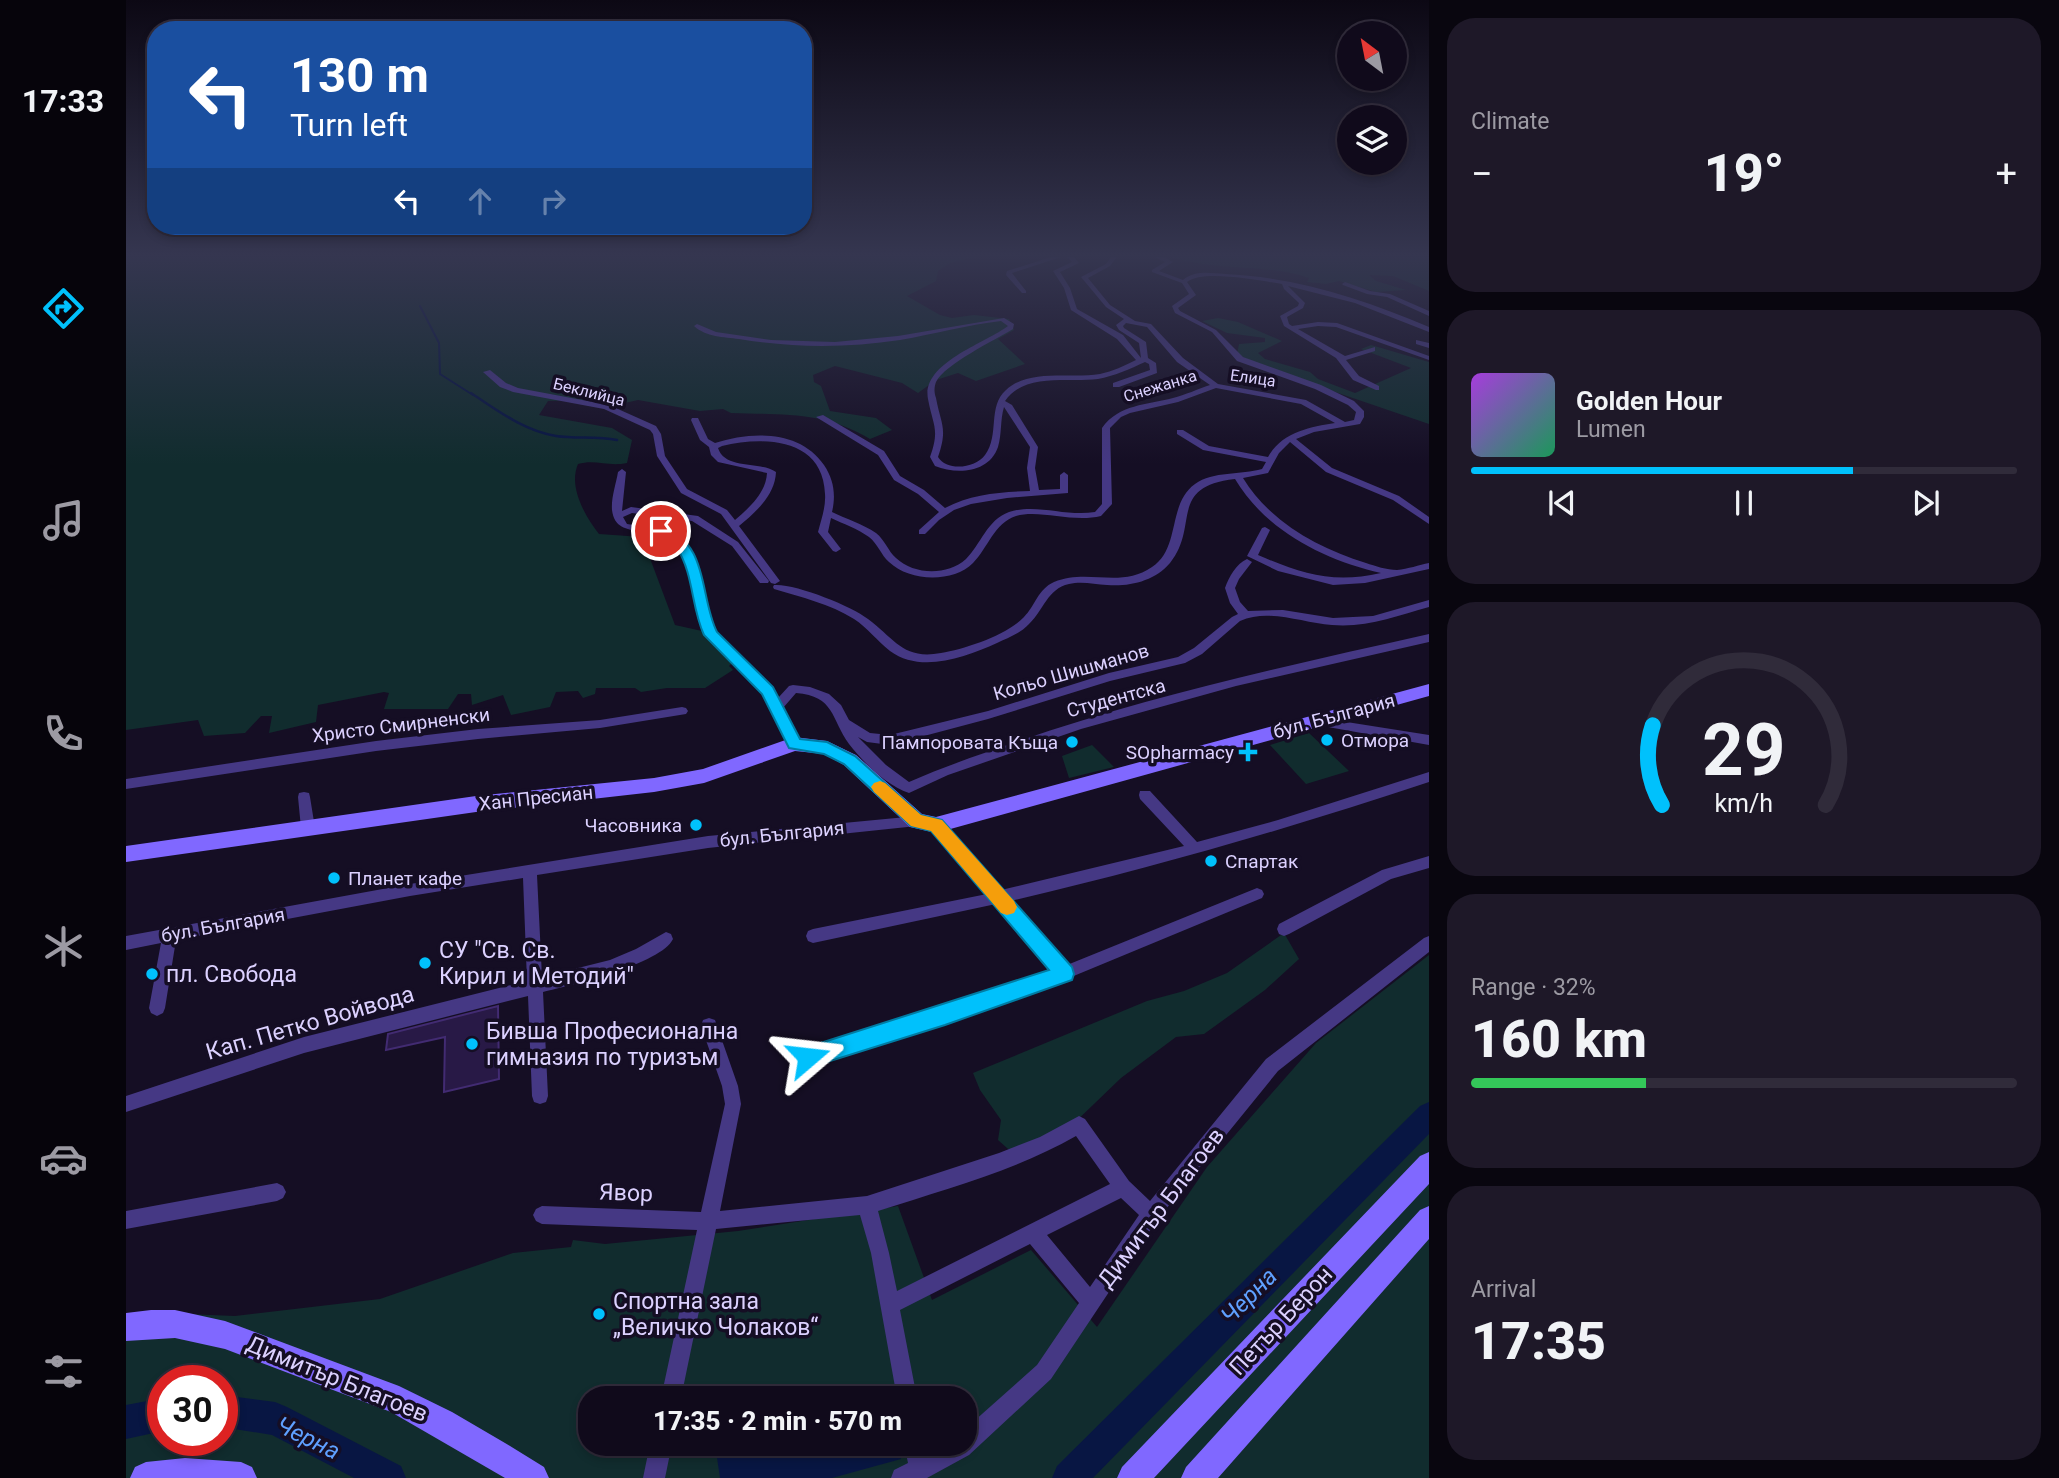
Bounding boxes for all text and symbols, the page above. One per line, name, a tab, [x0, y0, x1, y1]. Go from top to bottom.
north arrow	[1337, 21, 1407, 91]
map controls	[1337, 21, 1407, 175]
text: 130 m	[290, 47, 429, 104]
icon: left	[175, 49, 266, 140]
text: 17:33	[22, 82, 104, 120]
button: layers	[1337, 105, 1407, 175]
text: Turn left	[290, 106, 408, 144]
text: Climate	[1471, 108, 1550, 135]
text: 19°	[1704, 143, 1784, 204]
text: −	[1471, 152, 1493, 196]
text: +	[1995, 152, 2017, 196]
icon: left	[388, 182, 426, 220]
icon: ahead	[461, 182, 499, 220]
icon: right	[534, 182, 572, 220]
icon: directions	[39, 284, 88, 333]
street label: Елица	[1229, 365, 1277, 391]
street label: Снежанка	[1121, 366, 1199, 406]
street label: Беклийца	[551, 374, 627, 410]
text: Golden Hour	[1576, 386, 1722, 416]
text: Lumen	[1576, 416, 1646, 443]
icon: previous	[1543, 484, 1581, 522]
icon: pause	[1725, 484, 1763, 522]
icon: next	[1907, 484, 1945, 522]
icon: music	[39, 496, 88, 545]
pin	[631, 501, 691, 561]
icon: arrive	[642, 512, 680, 550]
street label: Кольо Шишманов	[991, 639, 1151, 705]
street label: Студентска	[1064, 674, 1168, 722]
street label: бул. България	[1271, 689, 1397, 743]
street label: Христо Смирненски	[311, 703, 491, 747]
text: 29	[1702, 707, 1786, 793]
icon: phone	[39, 709, 88, 758]
place label: Отмора	[1341, 729, 1409, 752]
place label: Пампоровата Къща	[882, 731, 1058, 754]
marker: Отмора	[1319, 732, 1335, 748]
marker: Пампоровата Къща	[1064, 734, 1080, 750]
place label: SOpharmacy	[1126, 741, 1234, 764]
marker: SOpharmacy	[1240, 744, 1256, 760]
street label: Хан Пресиан	[478, 781, 594, 815]
text: km/h	[1715, 789, 1773, 818]
place label: Часовника	[584, 814, 682, 837]
street label: бул. България	[719, 816, 845, 852]
marker: Часовника	[688, 817, 704, 833]
place label: Спартак	[1225, 850, 1299, 873]
marker: Спартак	[1203, 853, 1219, 869]
place label: Планет кафе	[348, 867, 462, 890]
marker: Планет кафе	[326, 870, 342, 886]
street label: бул. България	[159, 903, 287, 947]
icon: climate	[39, 922, 88, 971]
place label: СУ "Св. Св. Кирил и Методий"	[439, 937, 634, 990]
marker: СУ "Св. Св. Кирил и Методий"	[417, 955, 433, 971]
place label: пл. Свобода	[166, 961, 297, 988]
marker: пл. Свобода	[144, 966, 160, 982]
text: Range · 32%	[1471, 974, 1596, 1001]
street label: Кап. Петко Войвода	[203, 980, 417, 1066]
text: 160 km	[1471, 1009, 1647, 1070]
place label: Бивша Професионална гимназия по туризъм	[486, 1018, 738, 1071]
position arrow	[771, 1020, 845, 1094]
marker: Бивша Професионална гимназия по туризъм	[464, 1036, 480, 1052]
street label: Димитър Благоев	[1092, 1123, 1230, 1293]
icon: car	[39, 1134, 88, 1183]
street label: Явор	[599, 1179, 653, 1207]
street label: Петър Берон	[1224, 1261, 1338, 1381]
water label: Черна	[1215, 1262, 1283, 1330]
text: Arrival	[1471, 1276, 1536, 1303]
place label: Спортна зала „Величко Чолаков“	[613, 1288, 818, 1341]
marker: Спортна зала „Величко Чолаков“	[591, 1306, 607, 1322]
text: 17:35	[1471, 1311, 1606, 1372]
street label: Димитър Благоев	[242, 1330, 432, 1428]
icon: filters	[39, 1347, 88, 1396]
speed limit sign: 30	[147, 1365, 238, 1456]
text: 17:35 · 2 min · 570 m	[653, 1406, 902, 1436]
water label: Черна	[272, 1411, 344, 1465]

